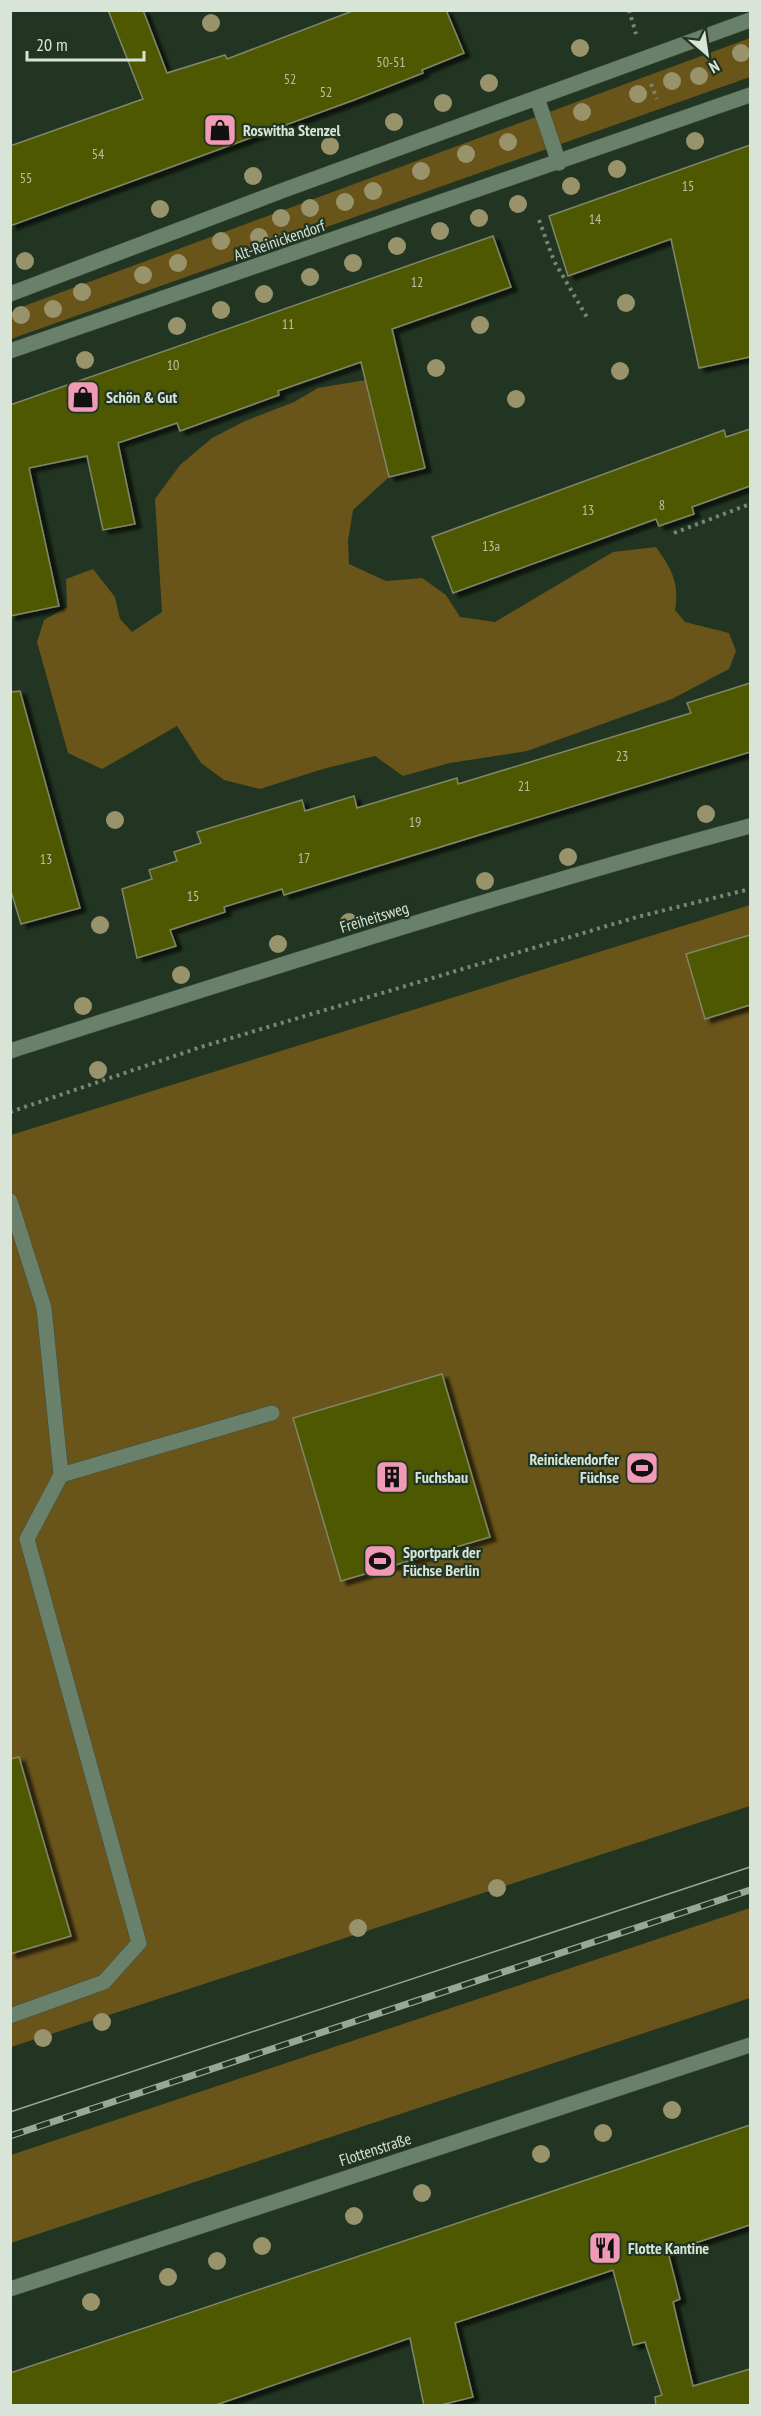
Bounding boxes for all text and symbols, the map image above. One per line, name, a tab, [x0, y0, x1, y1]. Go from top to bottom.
scale bar	[27, 24, 144, 62]
north arrow	[677, 24, 737, 84]
text: 20 m	[36, 33, 68, 56]
house number: 50-51	[376, 53, 406, 71]
text: N	[706, 56, 723, 78]
house number: 52	[284, 70, 296, 88]
house number: 52	[320, 83, 332, 101]
shop icon: Roswitha Stenzel	[202, 112, 238, 148]
place label: Roswitha Stenzel	[243, 120, 341, 140]
house number: 54	[92, 145, 105, 163]
house number: 55	[20, 169, 32, 187]
house number: 15	[682, 177, 694, 195]
house number: 14	[589, 210, 602, 228]
street label: Alt-Reinickendorf	[231, 215, 328, 265]
house number: 12	[411, 273, 423, 291]
house number: 11	[282, 315, 294, 333]
house number: 10	[167, 356, 179, 374]
shop icon: Schön & Gut	[65, 379, 101, 415]
place label: Schön & Gut	[106, 387, 177, 407]
house number: 8	[659, 496, 665, 514]
house number: 13	[582, 501, 594, 519]
house number: 13a	[482, 537, 500, 555]
house number: 23	[616, 747, 628, 765]
house number: 21	[518, 777, 530, 795]
house number: 19	[409, 813, 421, 831]
house number: 17	[298, 849, 310, 867]
house number: 13	[40, 850, 52, 868]
house number: 15	[187, 887, 199, 905]
street label: Freiheitsweg	[337, 897, 411, 937]
place label: Reinickendorfer Füchse	[530, 1449, 619, 1487]
sports icon: Reinickendorfer Füchse	[624, 1450, 660, 1486]
building icon: Fuchsbau	[374, 1459, 410, 1495]
place label: Fuchsbau	[415, 1467, 468, 1487]
place label: Sportpark der Füchse Berlin	[403, 1542, 481, 1580]
sports icon: Sportpark der Füchse Berlin	[362, 1543, 398, 1579]
street label: Flottenstraße	[336, 2128, 414, 2170]
restaurant icon: Flotte Kantine	[587, 2230, 623, 2266]
place label: Flotte Kantine	[628, 2238, 709, 2258]

